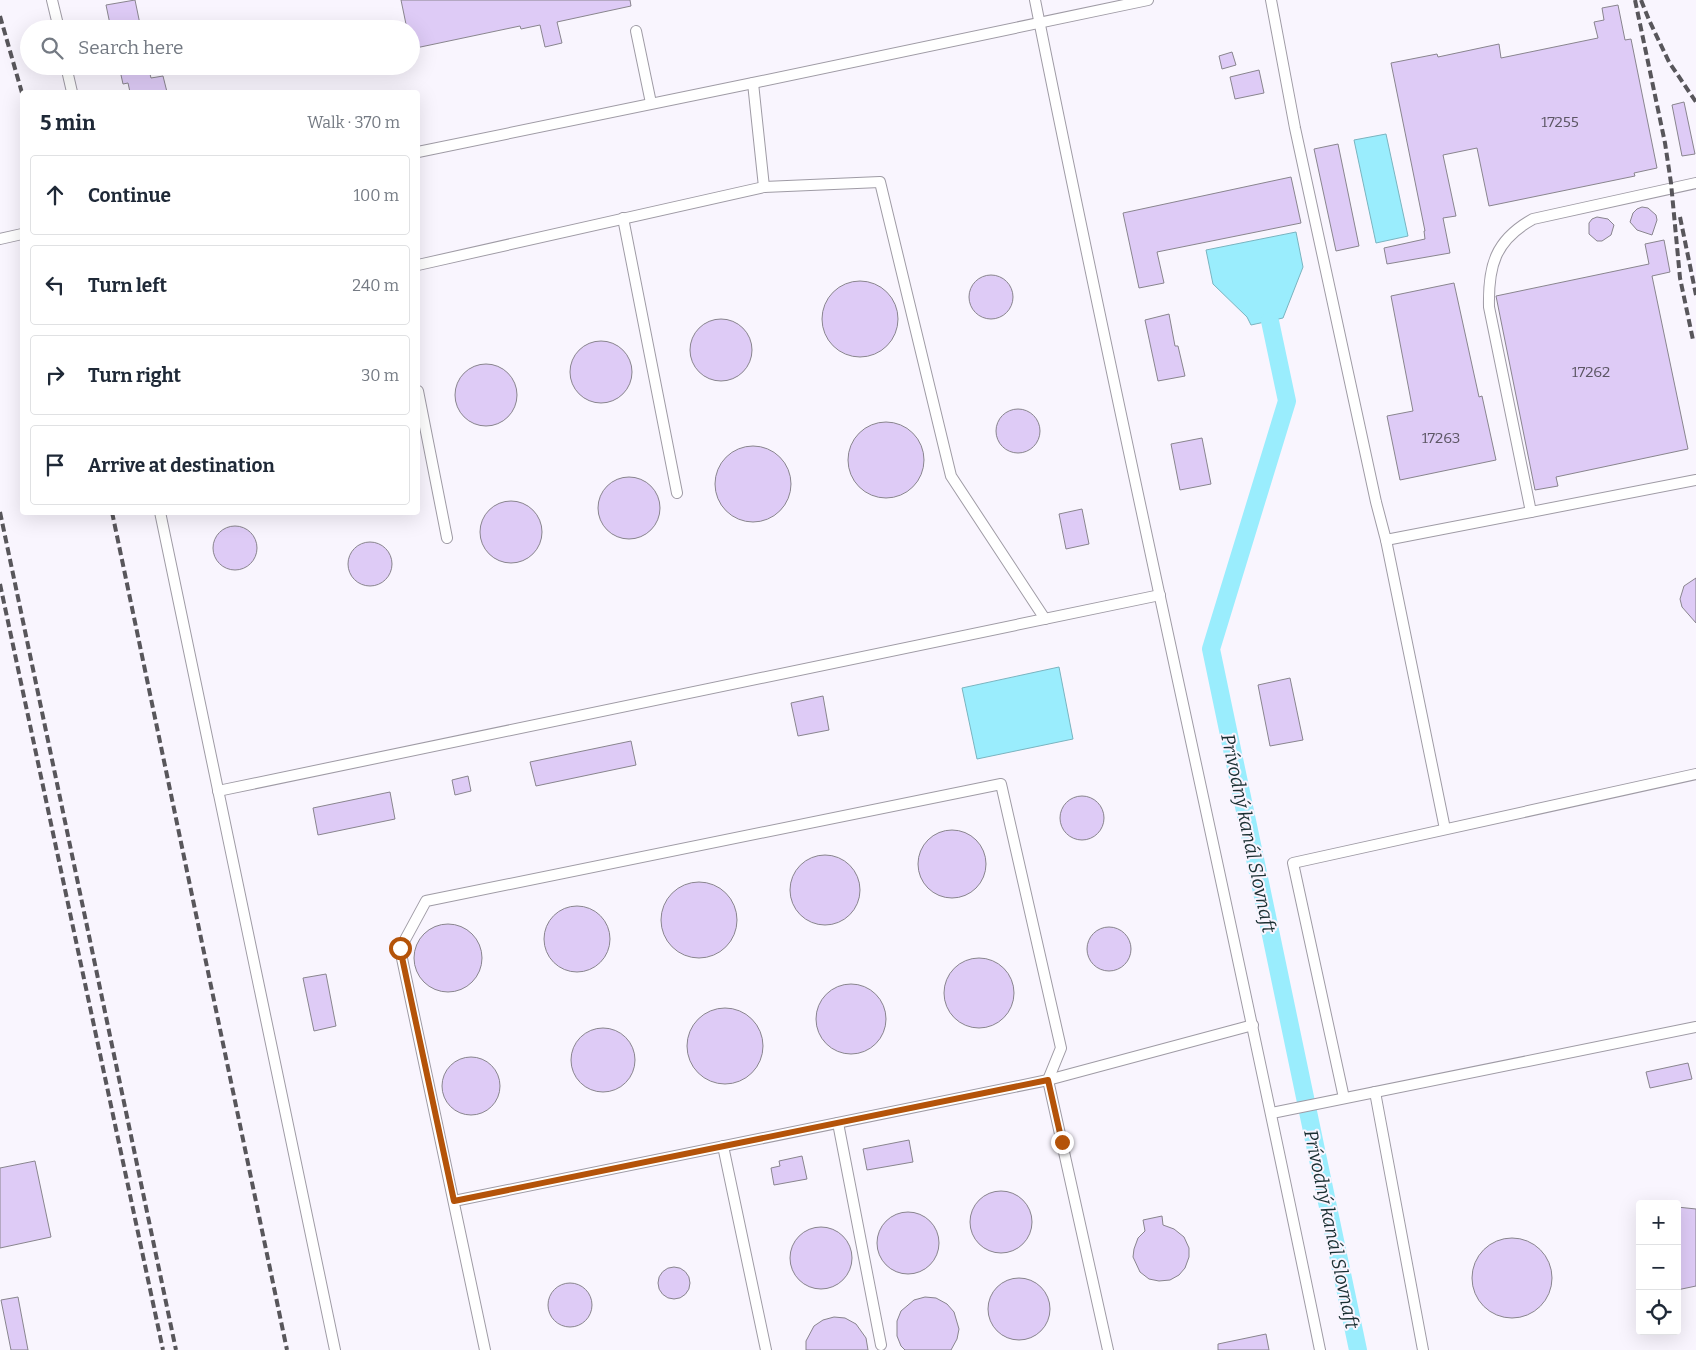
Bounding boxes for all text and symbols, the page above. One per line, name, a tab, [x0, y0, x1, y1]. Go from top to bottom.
search box	[20, 20, 420, 75]
icon: search	[38, 34, 66, 62]
text: Search here	[78, 36, 183, 59]
text: 5 min	[40, 110, 96, 136]
text: Walk · 370 m	[307, 113, 400, 132]
house number: 17255	[1541, 113, 1579, 131]
icon: ahead	[41, 181, 69, 209]
text: Continue	[88, 184, 171, 207]
text: 100 m	[354, 186, 399, 205]
icon: left	[41, 271, 69, 299]
text: Turn left	[88, 274, 167, 297]
text: 240 m	[352, 276, 399, 295]
icon: right	[41, 361, 69, 389]
house number: 17262	[1572, 363, 1610, 381]
text: Turn right	[88, 364, 181, 387]
text: 30 m	[361, 366, 399, 385]
house number: 17263	[1422, 429, 1460, 447]
icon: arrive	[41, 451, 69, 479]
text: Arrive at destination	[88, 454, 275, 477]
water label: Prívodný kanál Slovnaft	[1216, 731, 1281, 935]
route start	[389, 937, 412, 960]
water label: Prívodný kanál Slovnaft	[1299, 1127, 1364, 1331]
route end	[1051, 1131, 1074, 1154]
map controls	[1636, 1200, 1681, 1335]
button: +	[1636, 1200, 1681, 1245]
button: −	[1636, 1245, 1681, 1290]
button: locate	[1636, 1290, 1681, 1335]

